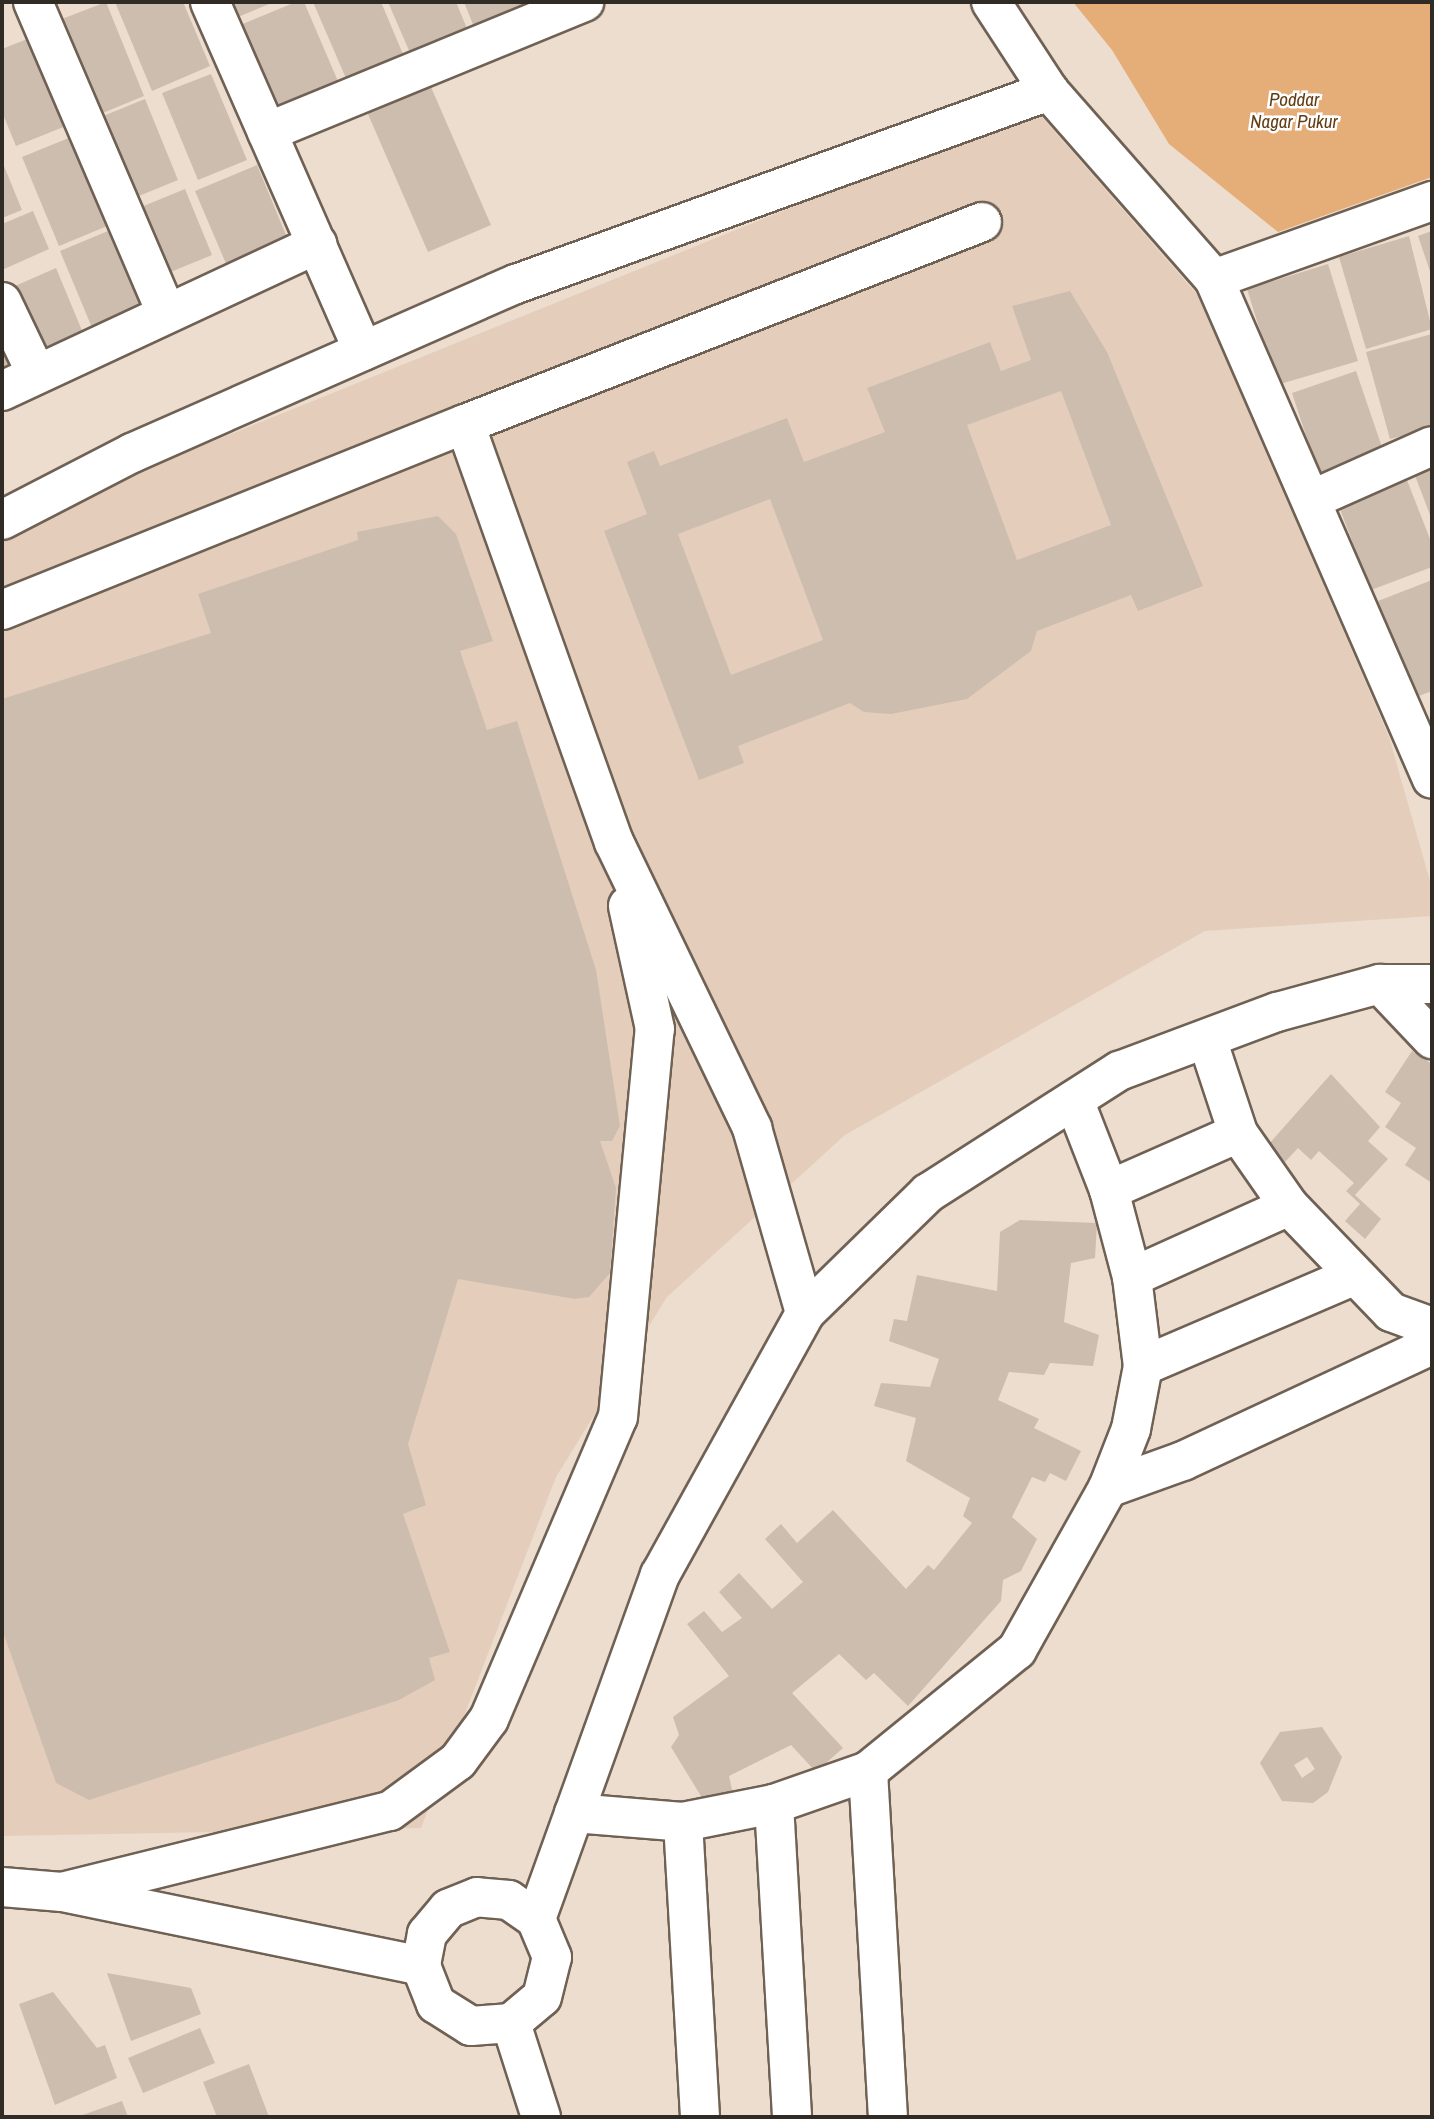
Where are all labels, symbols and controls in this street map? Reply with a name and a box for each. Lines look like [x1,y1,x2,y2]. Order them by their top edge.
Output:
water label: Poddar Nagar Pukur [1250,89,1338,133]

